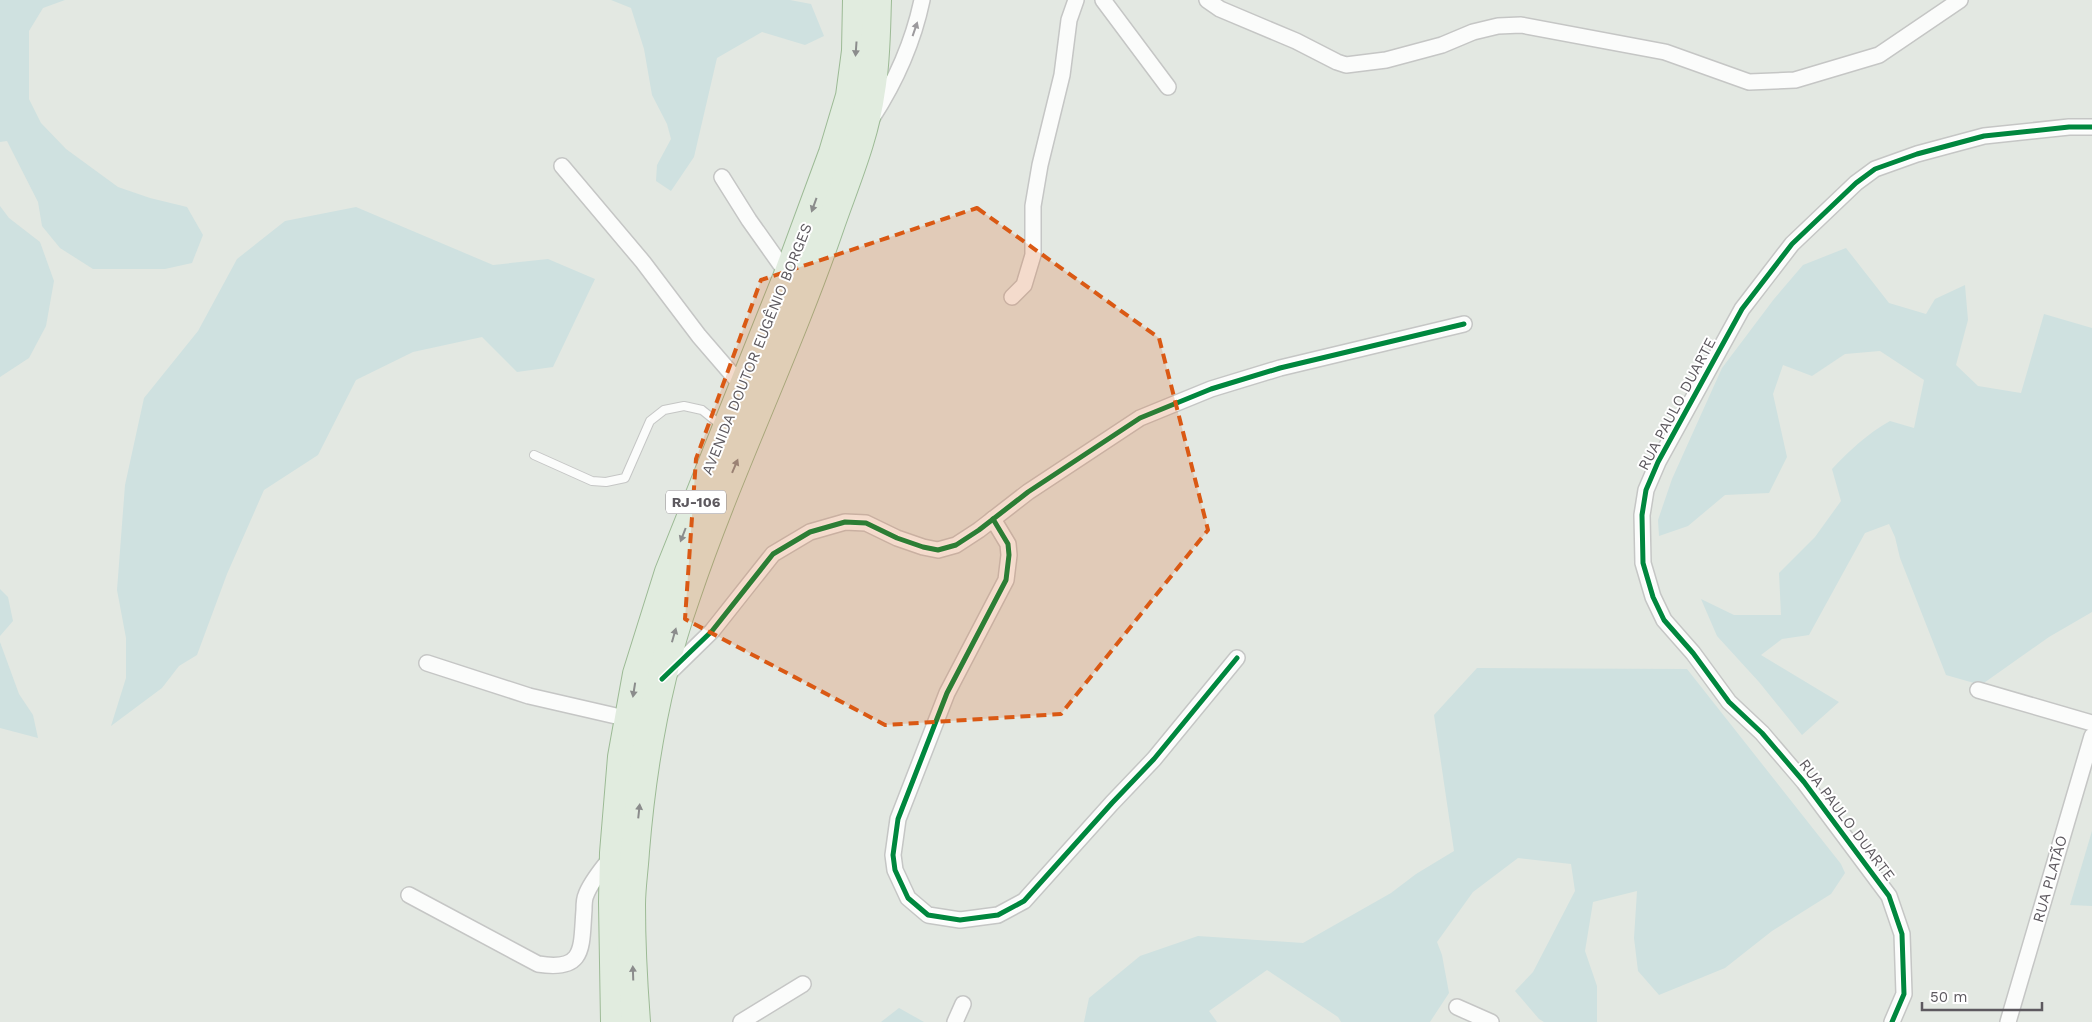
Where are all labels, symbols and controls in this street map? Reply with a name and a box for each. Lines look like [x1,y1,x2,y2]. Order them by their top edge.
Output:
one-way arrow [911,21,919,36]
one-way arrow [851,41,859,57]
one-way arrow [810,198,818,213]
street label: AVENIDA DOUTOR EUGÊNIO BORGES [698,221,816,477]
street label: RUA PAULO DUARTE [1634,335,1720,473]
one-way arrow [732,459,740,473]
road number: RJ-106 [666,491,726,514]
one-way arrow [679,528,687,543]
one-way arrow [671,627,679,642]
one-way arrow [630,682,638,698]
street label: RUA PAULO DUARTE [1795,756,1899,884]
one-way arrow [635,803,643,819]
street label: RUA PLATÃO [2029,833,2071,925]
one-way arrow [629,965,637,981]
scale bar [1922,980,2042,1012]
text: 50 m [1930,988,1967,1006]

